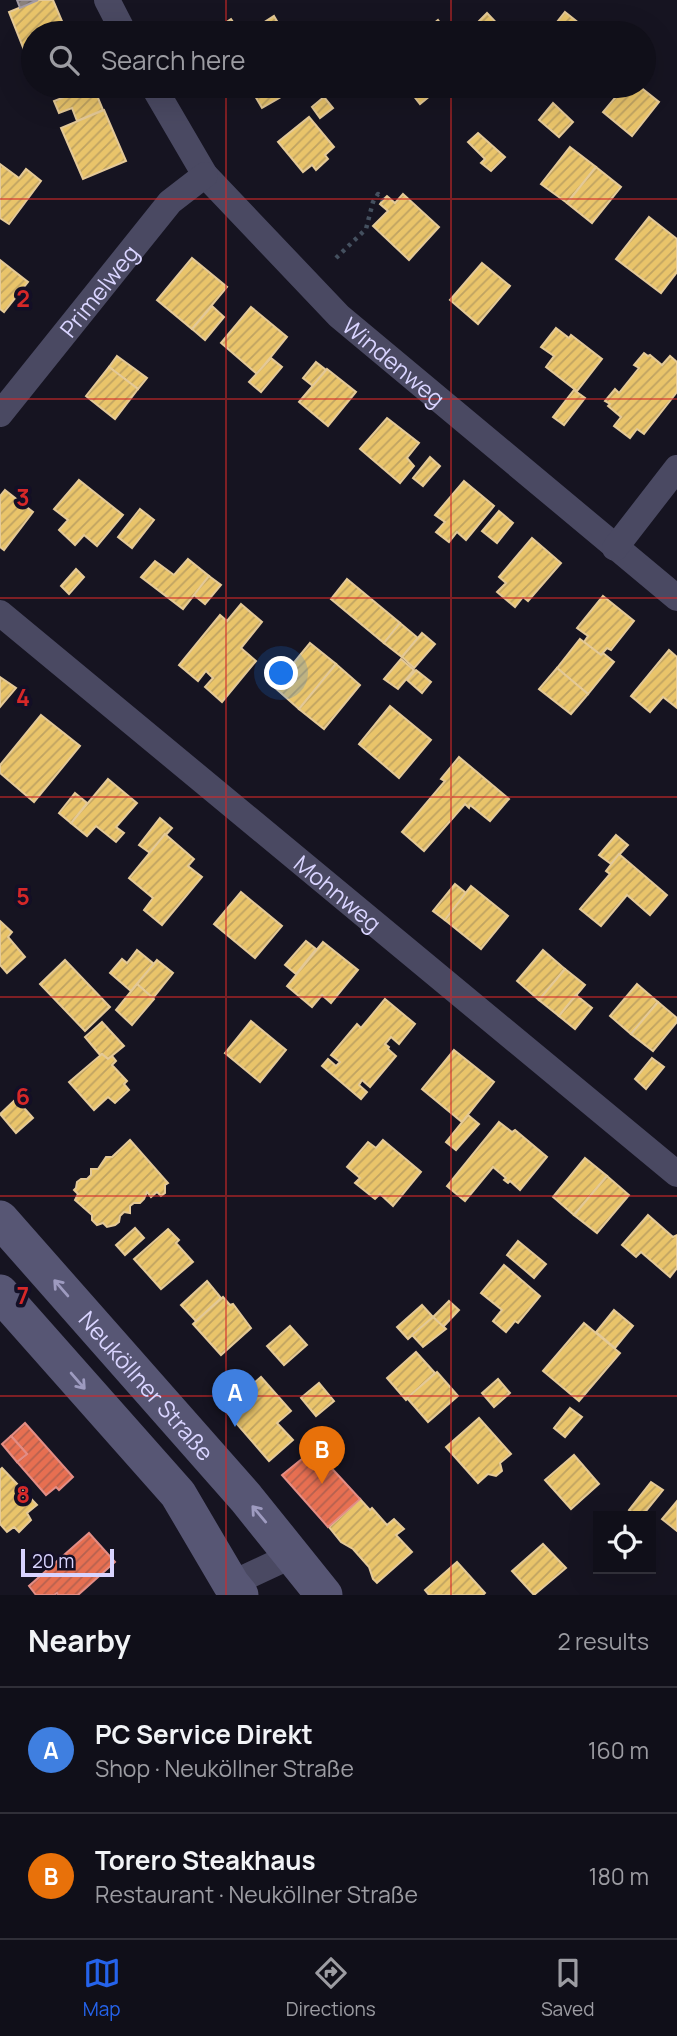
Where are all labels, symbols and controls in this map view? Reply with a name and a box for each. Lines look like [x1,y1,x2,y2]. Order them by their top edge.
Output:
search box [21,21,656,98]
icon: search [45,41,83,79]
text: Search here [101,42,246,78]
street label: Primelweg [52,238,146,344]
text: 2 [16,282,30,314]
street label: Windenweg [336,310,452,414]
text: 3 [16,481,30,513]
your location [264,656,298,690]
text: 4 [16,681,30,713]
street label: Mohnweg [288,847,388,939]
text: 5 [16,880,30,912]
text: 6 [16,1080,30,1112]
text: 7 [17,1279,29,1311]
one-way arrow [53,1279,69,1297]
street label: Neuköllner Straße [72,1304,222,1467]
pin: A [212,1369,258,1427]
one-way arrow [70,1372,86,1390]
pin: B [299,1426,345,1484]
text: 8 [16,1478,30,1510]
one-way arrow [251,1506,267,1524]
map controls [593,1511,656,1574]
button: locate [593,1511,656,1574]
scale bar [21,1546,114,1578]
text: 20 m [32,1548,74,1574]
text: Nearby [28,1620,131,1661]
text: 2 results [557,1625,649,1657]
text: PC Service Direkt [95,1716,313,1752]
text: A [43,1734,59,1766]
text: 160 m [588,1734,649,1766]
text: Shop · Neuköllner Straße [95,1752,354,1784]
text: Torero Steakhaus [95,1842,315,1878]
text: B [44,1860,58,1892]
text: 180 m [589,1860,649,1892]
text: Restaurant · Neuköllner Straße [95,1878,418,1910]
tab: Map [83,1954,121,2022]
tab: Directions [286,1954,376,2022]
tab: Saved [541,1954,594,2022]

